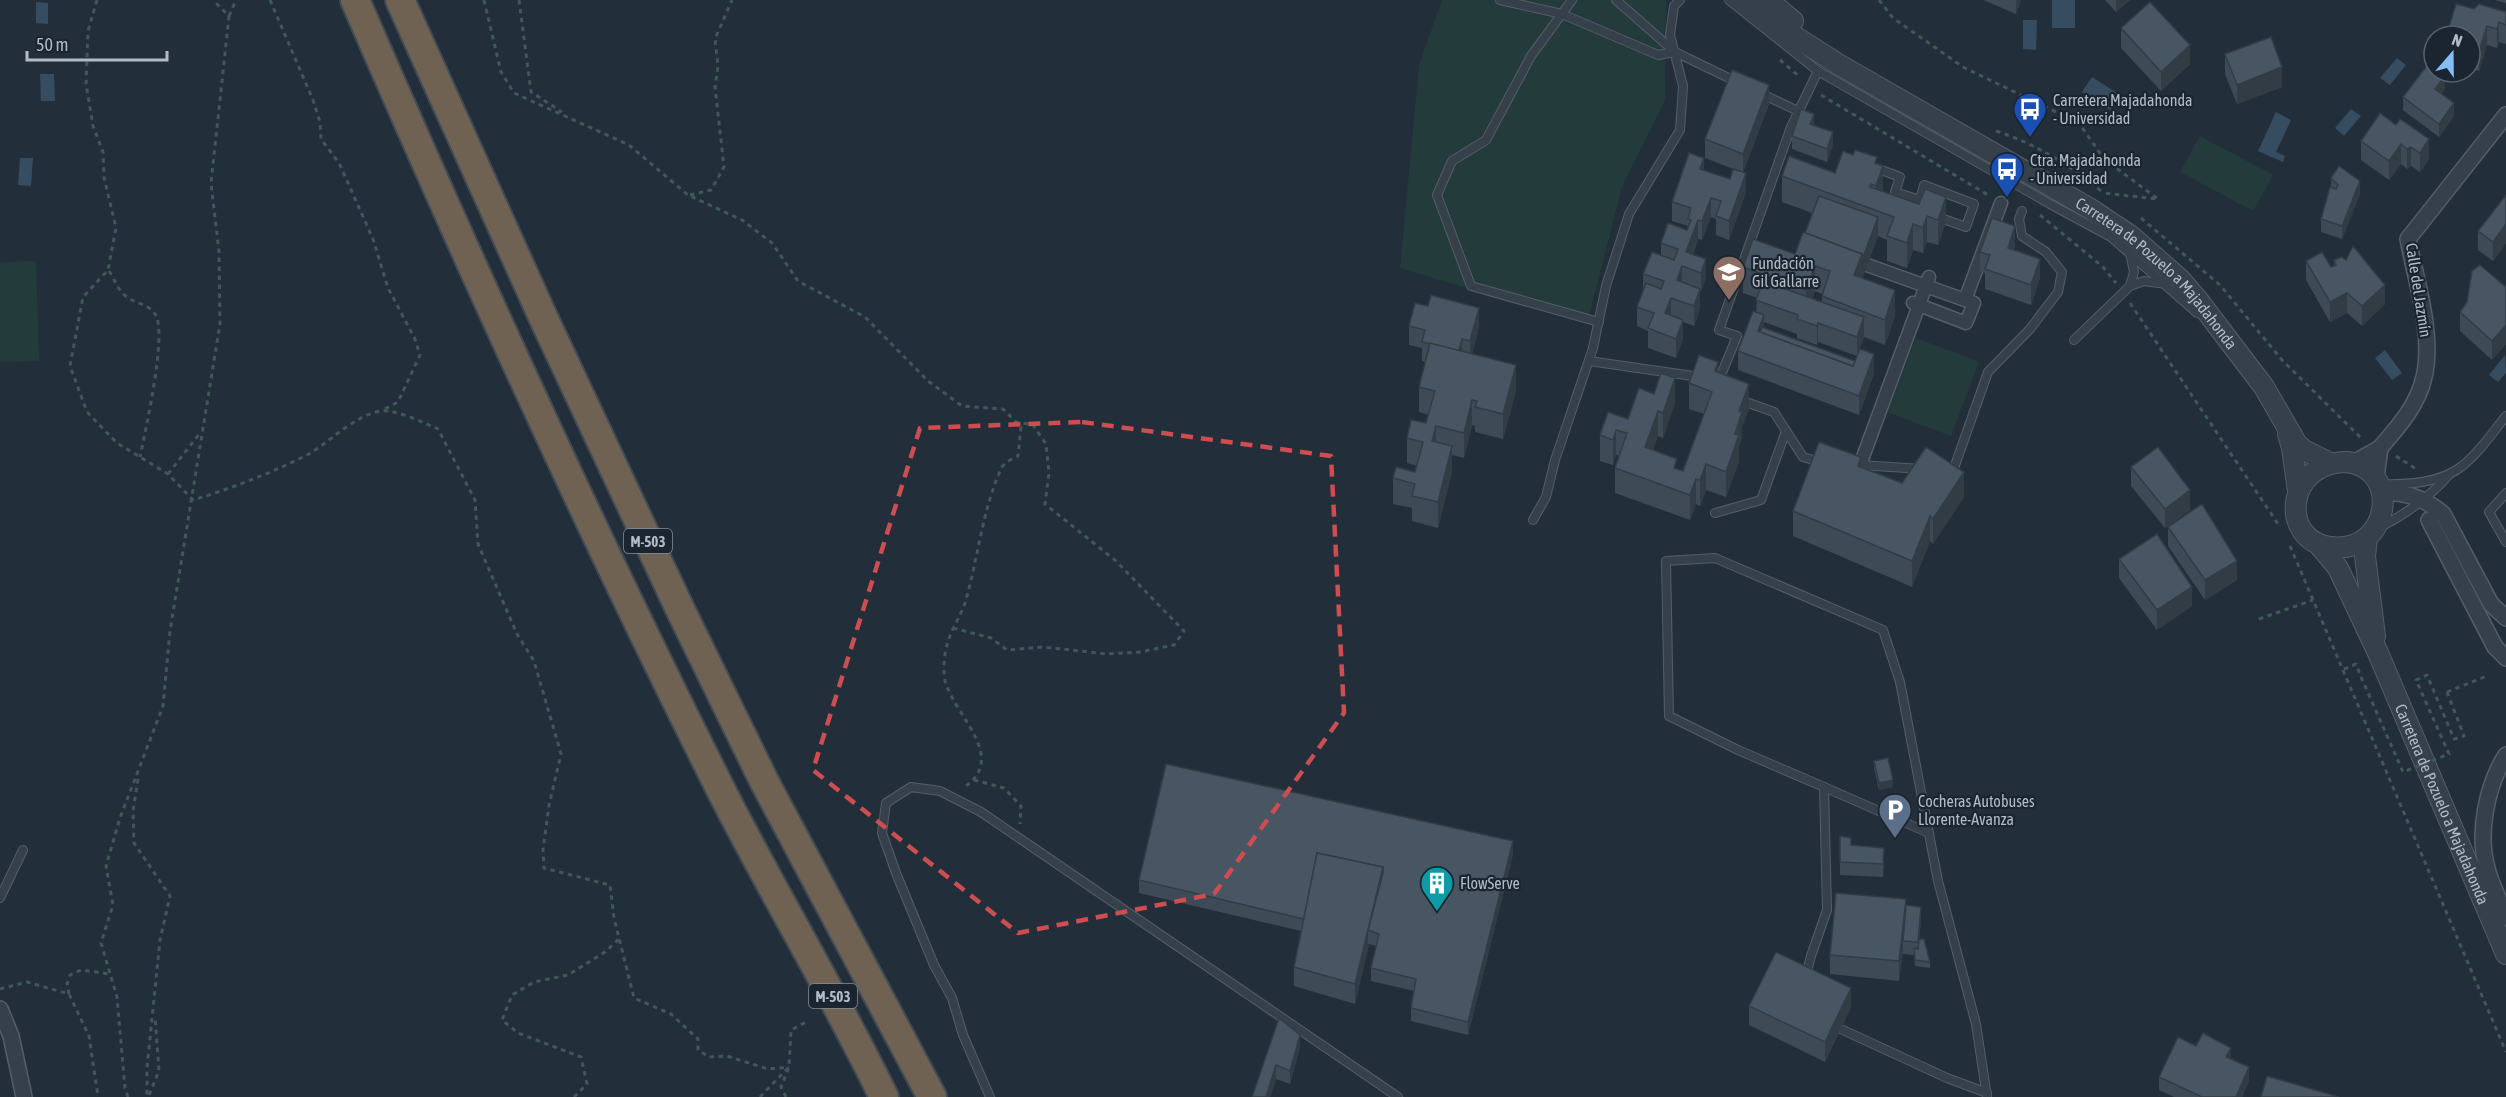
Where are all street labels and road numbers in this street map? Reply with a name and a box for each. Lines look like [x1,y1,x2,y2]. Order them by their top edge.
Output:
street label: Carretera de Pozuelo a Majadahonda [2073,193,2241,353]
street label: Calle del Jazmín [2403,242,2435,338]
road number: M-503 [624,529,672,553]
street label: Carretera de Pozuelo a Majadahonda [2392,701,2493,907]
road number: M-503 [809,984,857,1008]

